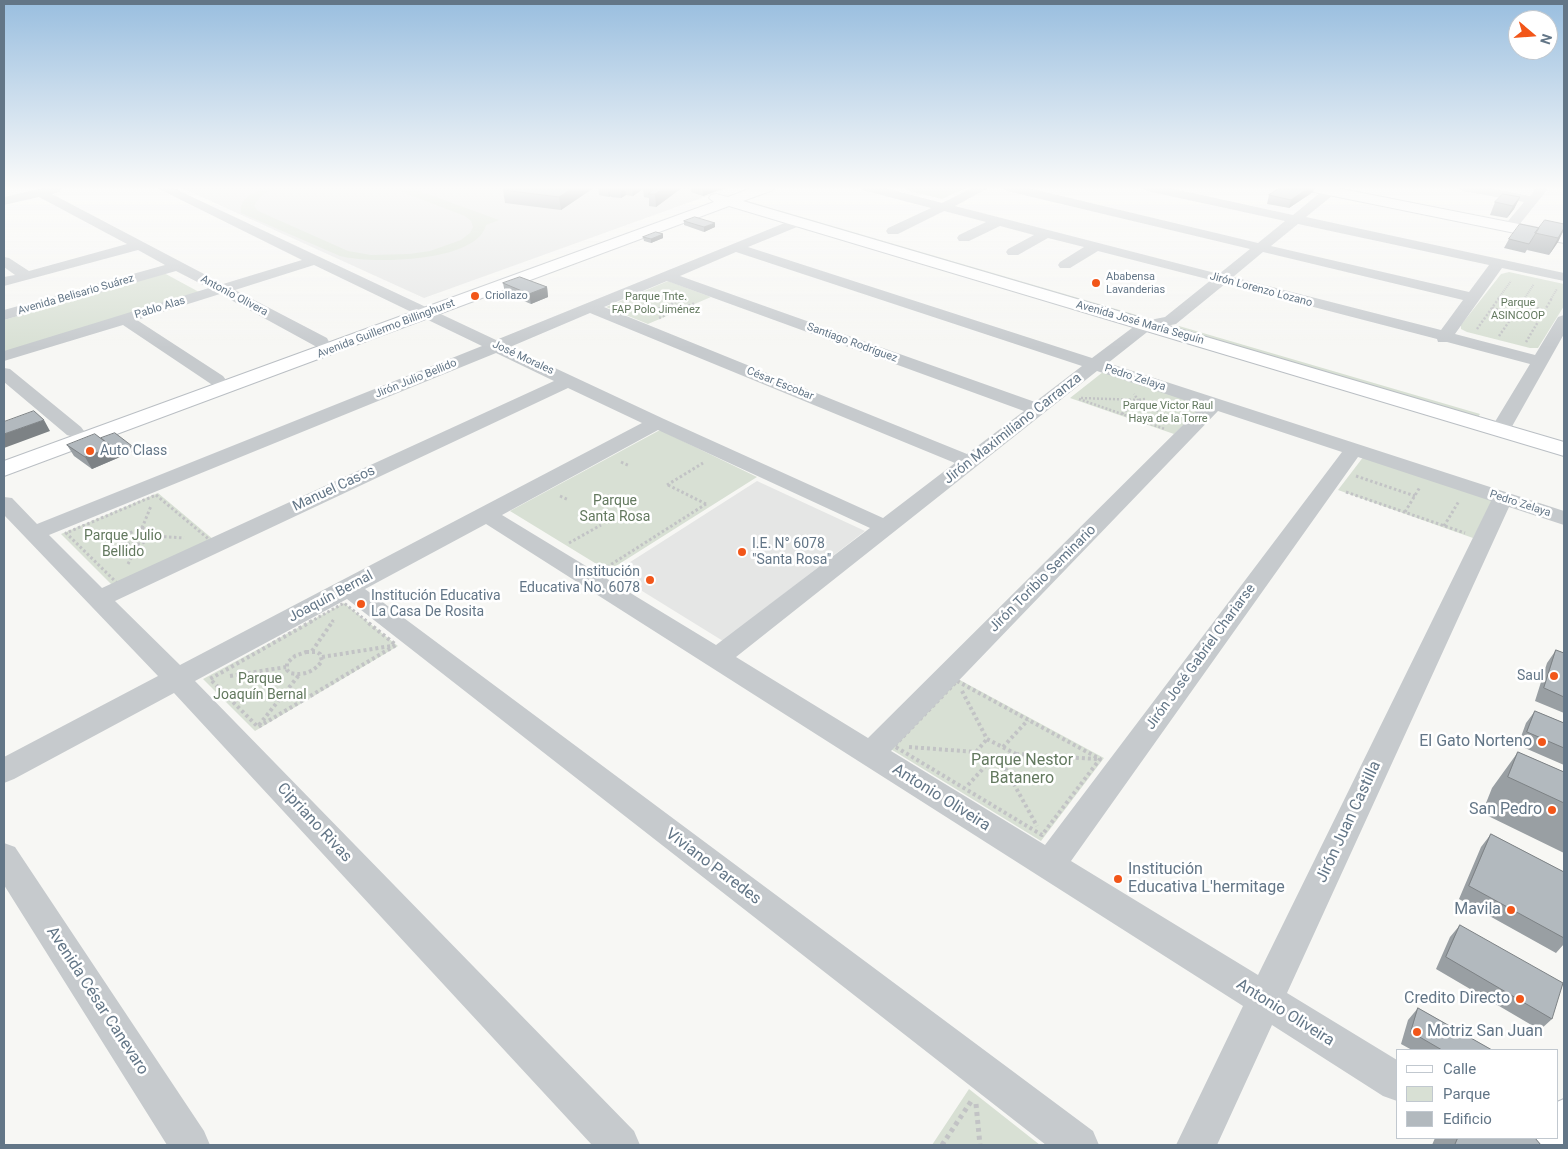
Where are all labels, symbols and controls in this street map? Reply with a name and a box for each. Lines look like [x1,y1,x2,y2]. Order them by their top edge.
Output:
north arrow [1508,10,1558,60]
text: N [1537,32,1555,46]
place label: Ababensa Lavanderias [1106,270,1165,296]
street label: Jirón Lorenzo Lozano [1208,270,1314,310]
street label: Avenida Belisario Suárez [16,272,136,318]
street label: Antonio Olivera [198,273,270,319]
marker: Ababensa Lavanderias [1090,277,1102,289]
place label: Criollazo [485,289,528,303]
marker: Criollazo [469,290,481,302]
park label: Parque Tnte. FAP Polo Jiménez [612,290,700,316]
street label: Pablo Alas [133,294,187,322]
park label: Parque ASINCOOP [1491,296,1545,322]
street label: Avenida Guillermo Billinghurst [315,297,457,361]
street label: Avenida José María Seguín [1075,298,1205,348]
street label: Santiago Rodríguez [805,321,899,365]
street label: José Morales [490,338,556,378]
street label: Jirón Julio Bellido [373,357,459,401]
street label: Pedro Zelaya [1103,362,1167,394]
street label: César Escobar [745,365,815,403]
street label: Jirón Maximiliano Carranza [941,370,1085,488]
park label: Parque Victor Raul Haya de la Torre [1123,399,1213,425]
place label: Auto Class [100,443,167,459]
marker: Auto Class [84,445,96,457]
street label: Manuel Casos [290,463,378,515]
street label: Pedro Zelaya [1488,488,1552,520]
park label: Parque Santa Rosa [580,493,650,526]
street label: Jirón Toribio Seminario [986,522,1100,636]
park label: Parque Julio Bellido [84,528,162,560]
place label: I.E. N° 6078 "Santa Rosa" [752,536,831,568]
marker: I.E. N° 6078 "Santa Rosa" [736,546,748,558]
place label: Institución Educativa No. 6078 [519,564,640,596]
street label: Joaquín Bernal [286,568,376,626]
marker: Institución Educativa No. 6078 [644,574,656,586]
street label: Jirón José Gabriel Chariarse [1143,581,1259,733]
place label: Institución Educativa La Casa De Rosita [371,588,501,620]
marker: Institución Educativa La Casa De Rosita [355,598,367,610]
place label: Saul [1517,668,1544,684]
marker: Saul [1548,670,1560,682]
park label: Parque Joaquín Bernal [213,671,307,704]
place label: El Gato Norteno [1419,732,1532,752]
marker: El Gato Norteno [1536,736,1548,748]
park label: Parque Nestor Batanero [971,751,1073,789]
street label: Jirón Juan Castilla [1312,758,1386,886]
street label: Antonio Oliveira [888,760,994,836]
street label: Cipriano Rivas [272,779,356,867]
place label: San Pedro [1469,800,1542,820]
marker: San Pedro [1546,804,1558,816]
street label: Viviano Paredes [661,825,765,909]
place label: Institución Educativa L'hermitage [1128,860,1285,898]
marker: Institución Educativa L'hermitage [1112,873,1124,885]
place label: Mavila [1454,900,1501,920]
marker: Mavila [1505,904,1517,916]
street label: Avenida César Canevaro [42,923,152,1079]
street label: Antonio Oliveira [1232,975,1338,1051]
place label: Credito Directo [1404,989,1510,1009]
marker: Credito Directo [1514,993,1526,1005]
place label: Motriz San Juan [1427,1022,1543,1042]
marker: Motriz San Juan [1411,1026,1423,1038]
legend [1396,1049,1558,1139]
text: Calle [1443,1060,1476,1078]
text: Parque [1443,1085,1490,1103]
text: Edificio [1443,1110,1492,1128]

